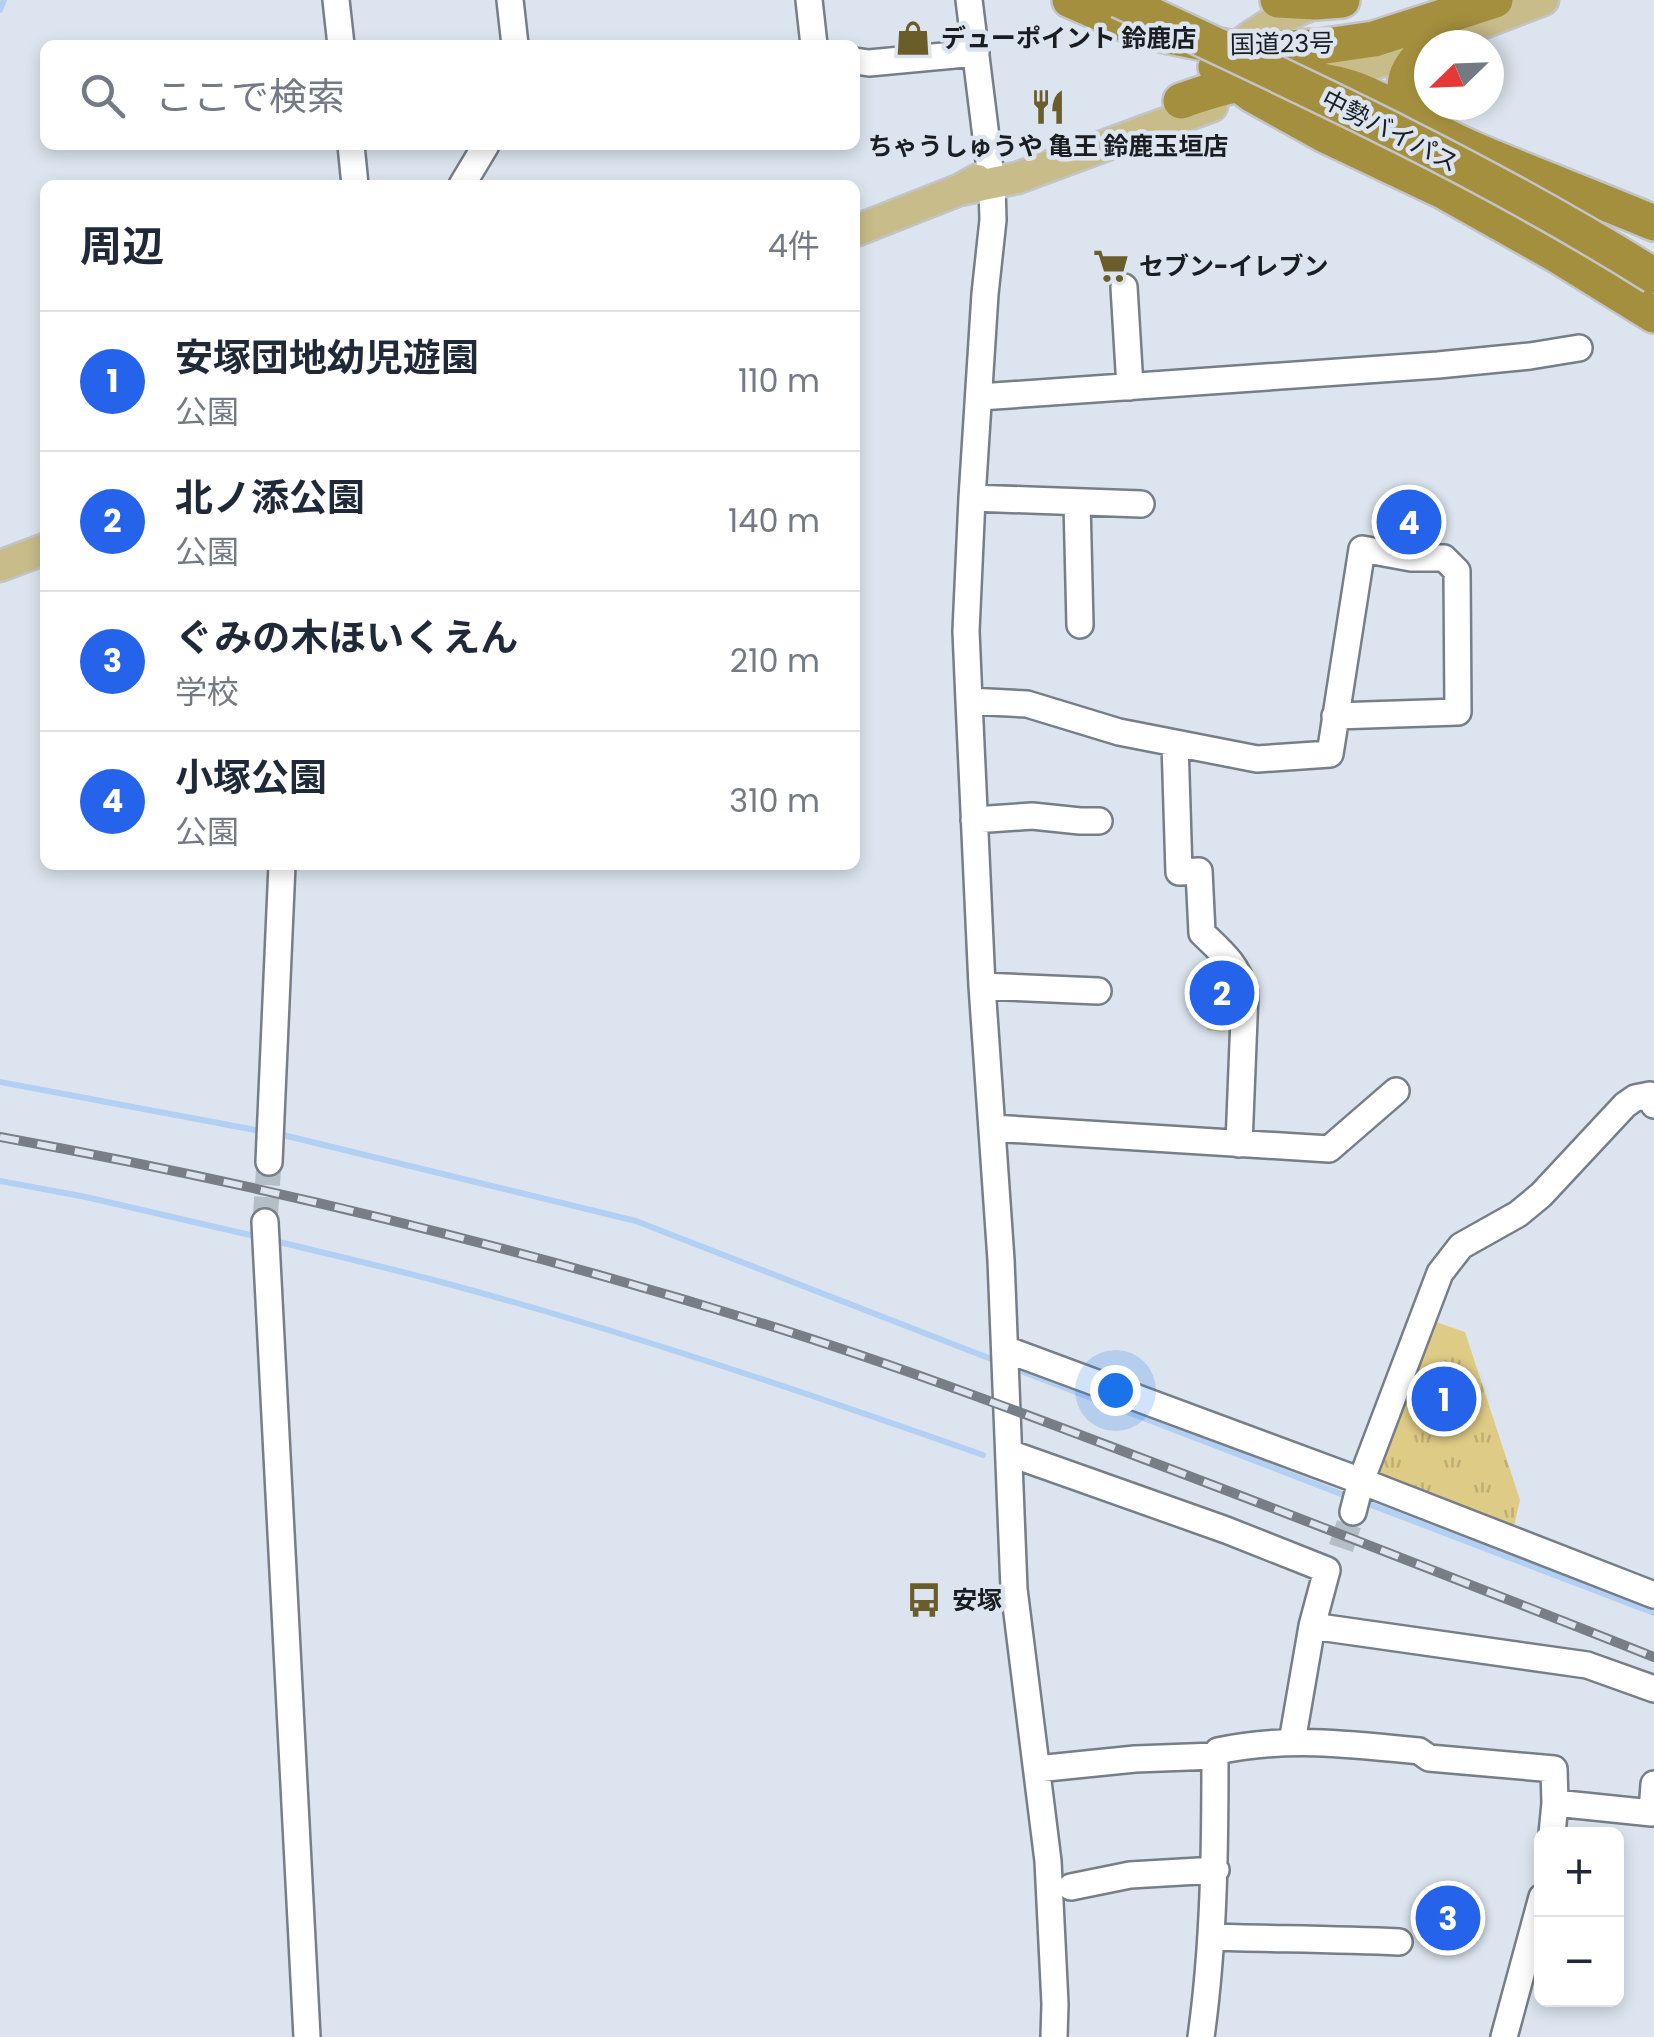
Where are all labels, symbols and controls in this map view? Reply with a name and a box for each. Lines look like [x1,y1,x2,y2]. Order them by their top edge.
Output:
shop icon: デューポイント 鈴鹿店 [894,19,932,57]
place label: デューポイント 鈴鹿店 [941,21,1196,56]
street label: 国道23号 [1230,26,1334,62]
north arrow [1414,30,1504,120]
search box [40,40,860,150]
icon: search [75,68,130,123]
text: ここで検索 [155,70,345,123]
street label: 中勢バイパス [1315,81,1465,181]
restaurant icon: ちゃうしゅうや 亀王 鈴鹿玉垣店 [1029,88,1067,126]
place label: ちゃうしゅうや 亀王 鈴鹿玉垣店 [868,129,1228,164]
text: 周辺 [80,217,164,276]
text: 4件 [768,223,820,268]
supermarket icon: セブン-イレブン [1092,247,1130,285]
place label: セブン-イレブン [1139,249,1329,284]
text: 安塚団地幼児遊園 [175,331,479,384]
text: 1 [106,358,119,403]
text: 110 m [738,358,820,403]
text: 公園 [175,389,239,434]
text: 北ノ添公園 [175,471,365,524]
pin: 4 [1376,484,1442,560]
text: 2 [103,498,122,543]
text: 140 m [728,498,820,543]
text: 公園 [175,529,239,574]
text: ぐみの木ほいくえん [175,611,518,664]
text: 3 [103,638,122,683]
text: 210 m [730,638,820,683]
text: 学校 [175,669,239,714]
text: 小塚公園 [175,751,327,804]
text: 4 [102,778,123,823]
text: 310 m [729,778,820,823]
text: 公園 [175,809,239,854]
pin: 2 [1190,956,1254,1030]
pin: 1 [1412,1362,1476,1436]
your location [1090,1365,1141,1416]
bus stop icon: 安塚 [905,1581,943,1619]
place label: 安塚 [952,1583,1002,1618]
map controls [1534,1827,1624,2007]
button: + [1534,1827,1624,1917]
pin: 3 [1416,1880,1480,1956]
button: − [1534,1917,1624,2007]

